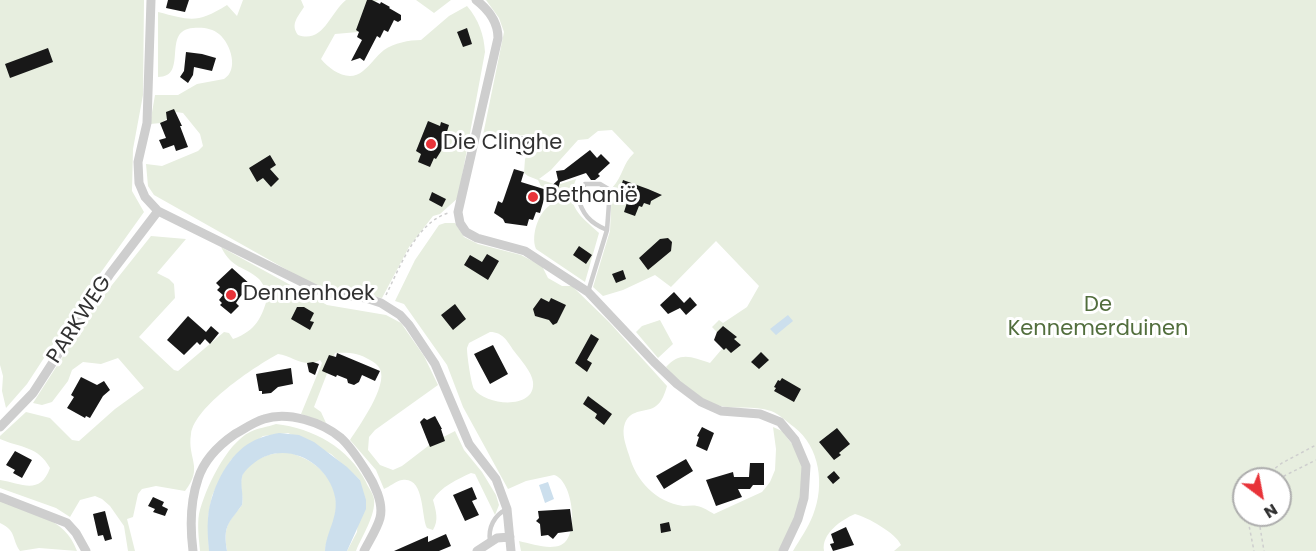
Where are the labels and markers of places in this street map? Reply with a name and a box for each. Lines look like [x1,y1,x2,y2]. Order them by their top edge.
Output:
place label: Die Clinghe [443,131,562,157]
marker: Die Clinghe [424,137,438,151]
place label: Bethanië [545,184,638,210]
marker: Bethanië [526,190,540,204]
place label: Dennenhoek [243,282,375,308]
marker: Dennenhoek [224,288,238,302]

